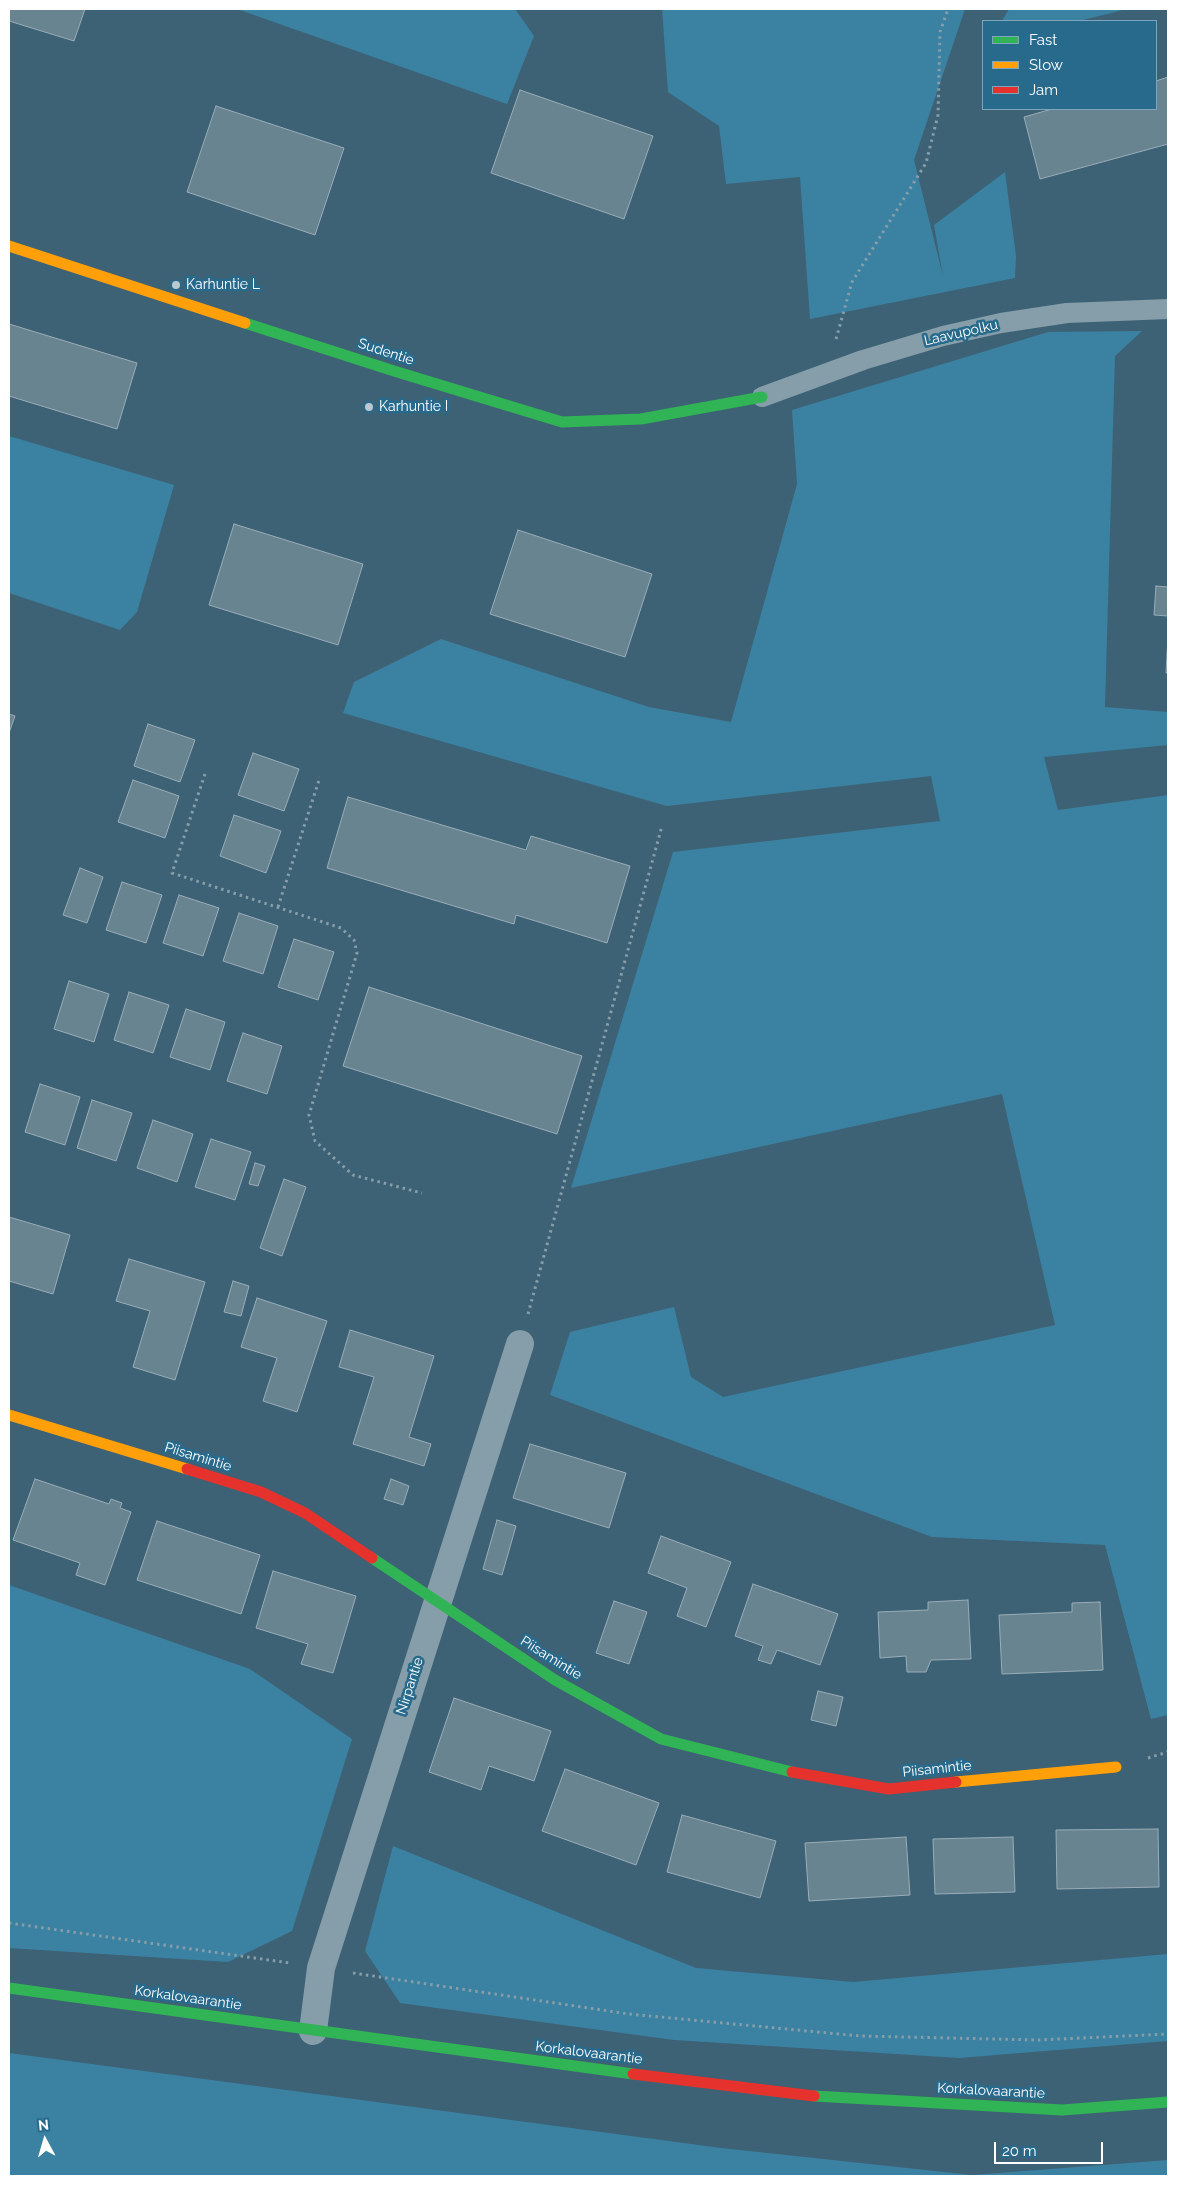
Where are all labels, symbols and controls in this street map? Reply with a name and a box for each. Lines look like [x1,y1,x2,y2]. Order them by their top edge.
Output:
legend [982,20,1157,110]
text: Fast [1029,31,1057,49]
text: Slow [1029,56,1063,74]
text: Jam [1029,81,1058,99]
place label: Karhuntie L [186,277,260,293]
marker: Karhuntie L [170,279,182,291]
street label: Laavupolku [922,316,1000,350]
street label: Sudentie [356,335,416,369]
place label: Karhuntie I [379,399,448,415]
marker: Karhuntie I [363,401,375,413]
street label: Piisamintie [162,1439,234,1475]
street label: Piisamintie [517,1633,585,1683]
street label: Nirpantie [393,1655,427,1717]
street label: Piisamintie [902,1757,972,1781]
street label: Korkalovaarantie [133,1982,243,2014]
street label: Korkalovaarantie [534,2038,644,2068]
street label: Korkalovaarantie [937,2080,1045,2102]
north arrow [20,2115,70,2165]
text: N [37,2117,50,2134]
scale bar [997,2132,1106,2164]
text: 20 m [1002,2142,1037,2160]

